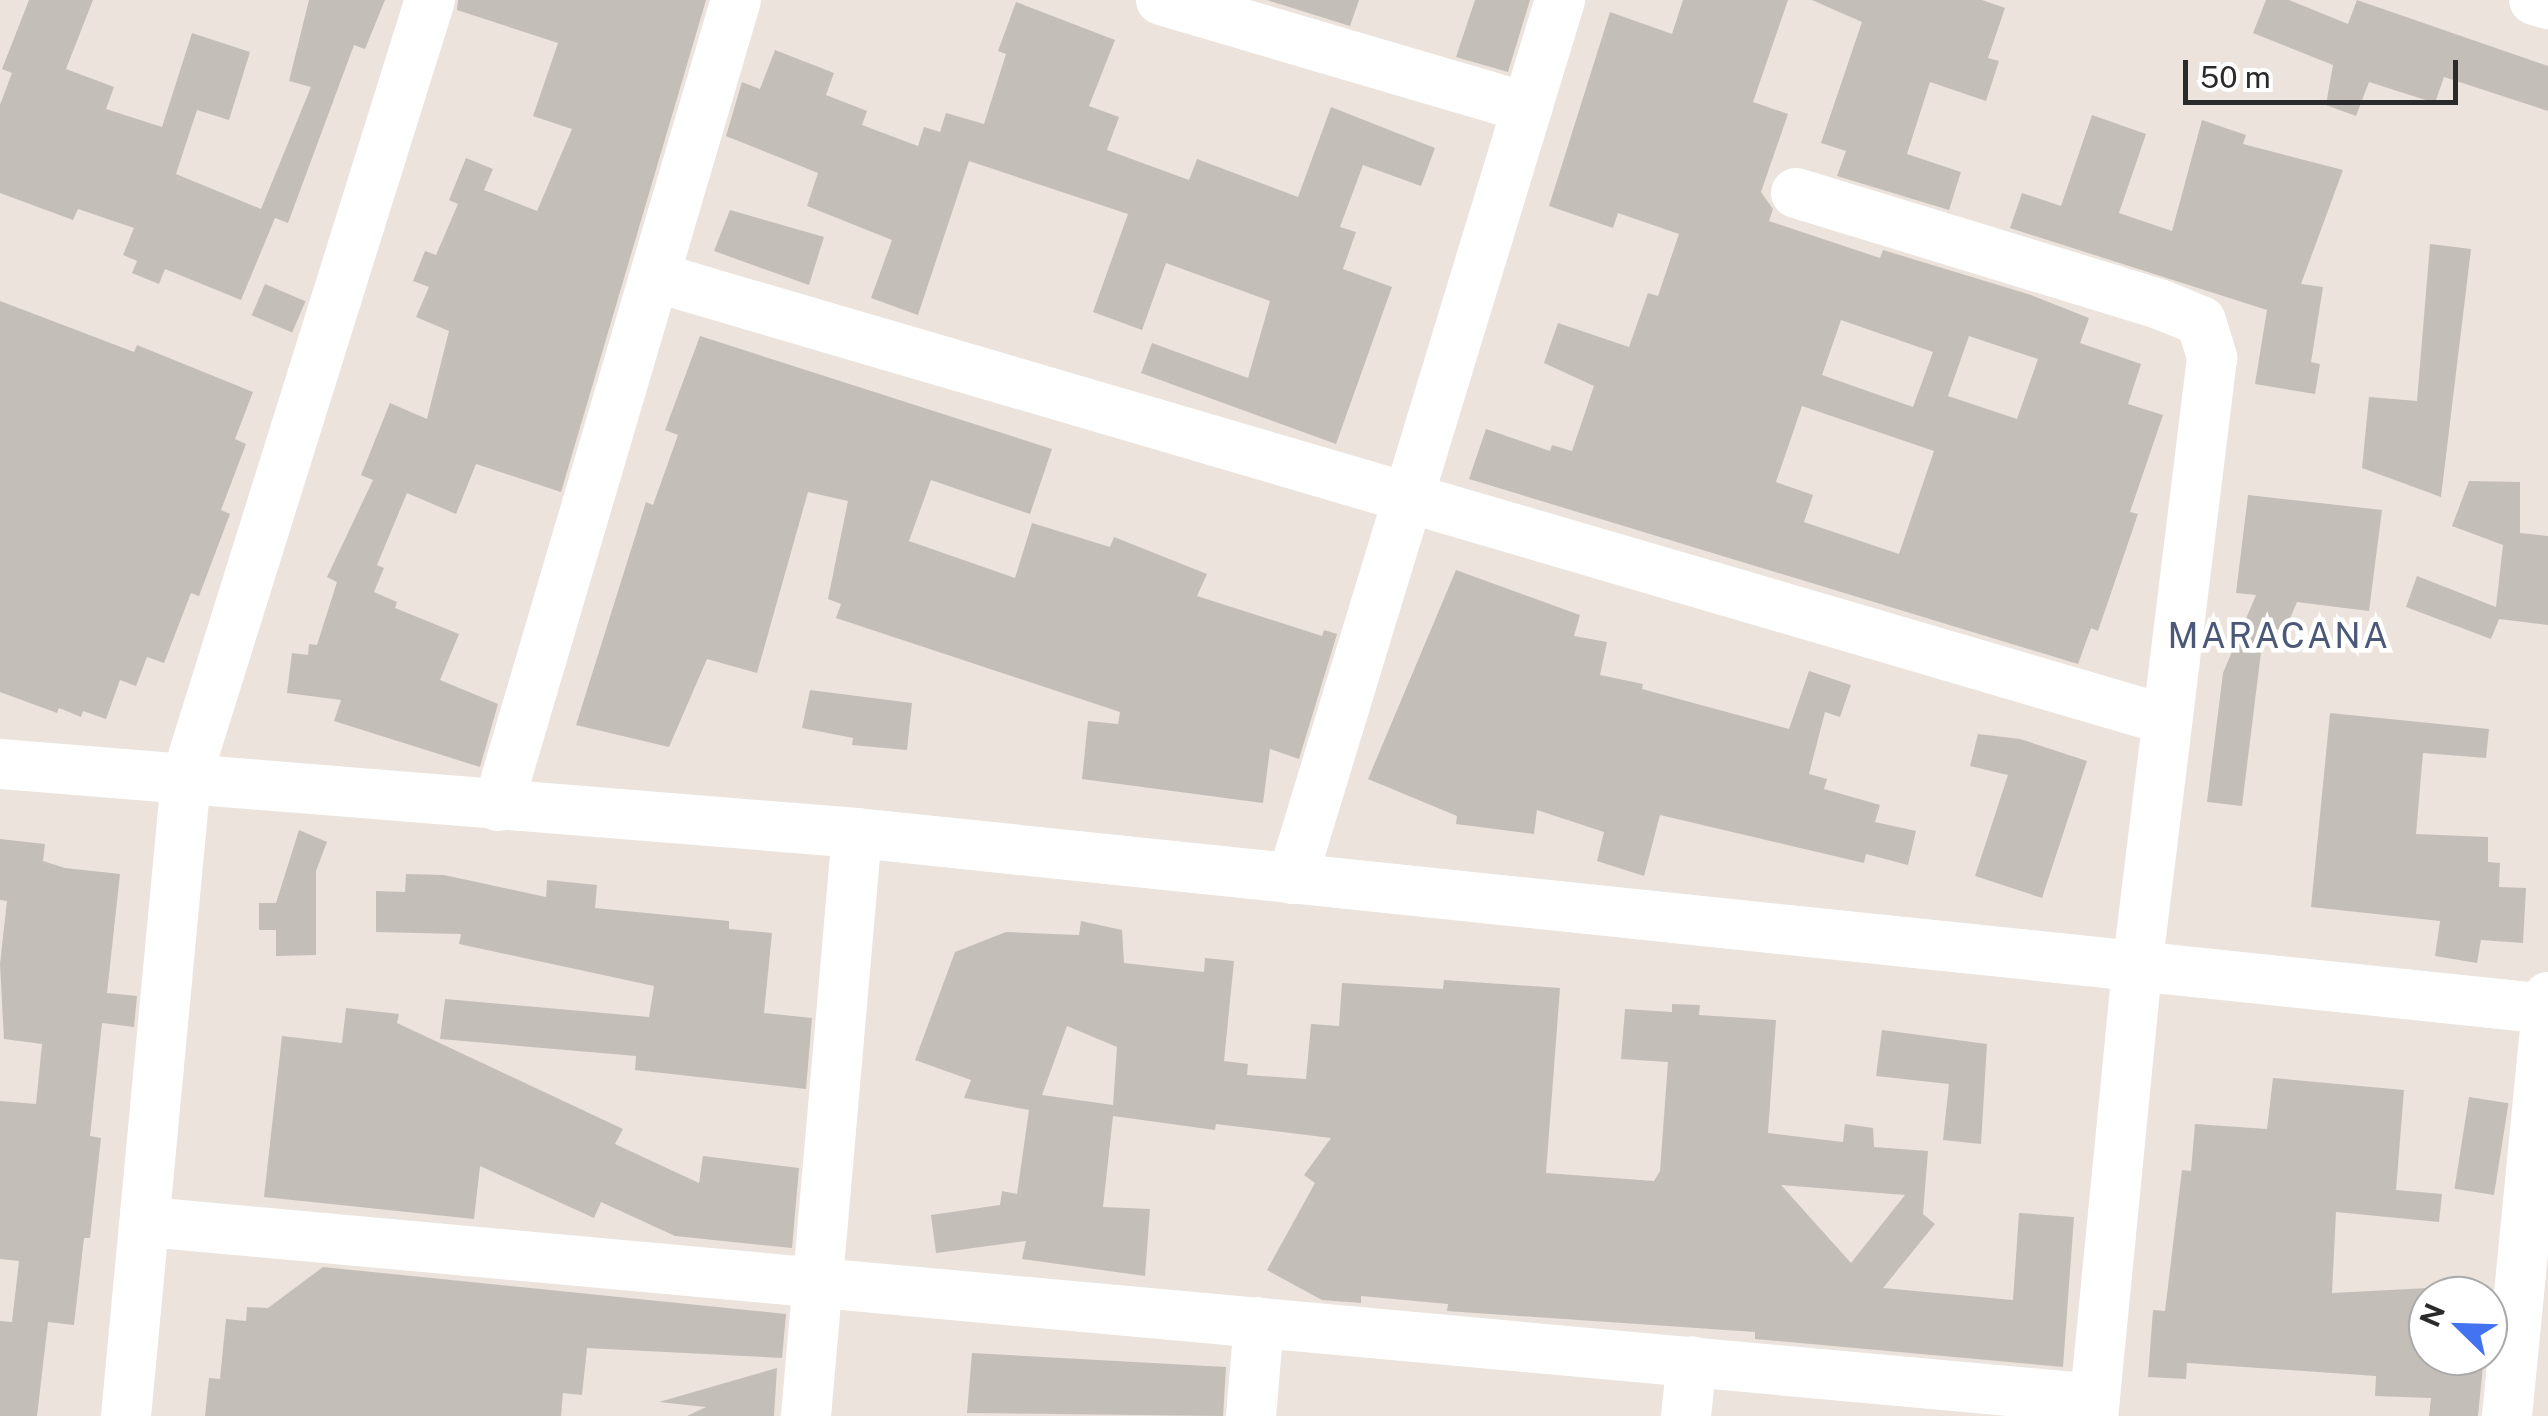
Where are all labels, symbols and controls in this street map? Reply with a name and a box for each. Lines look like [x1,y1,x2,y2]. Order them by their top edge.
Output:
scale bar [2188,40,2463,102]
text: 50 m [2200,59,2271,95]
district label: MARACANA [2168,615,2390,657]
north arrow [2408,1276,2508,1376]
text: N [2412,1298,2451,1331]

